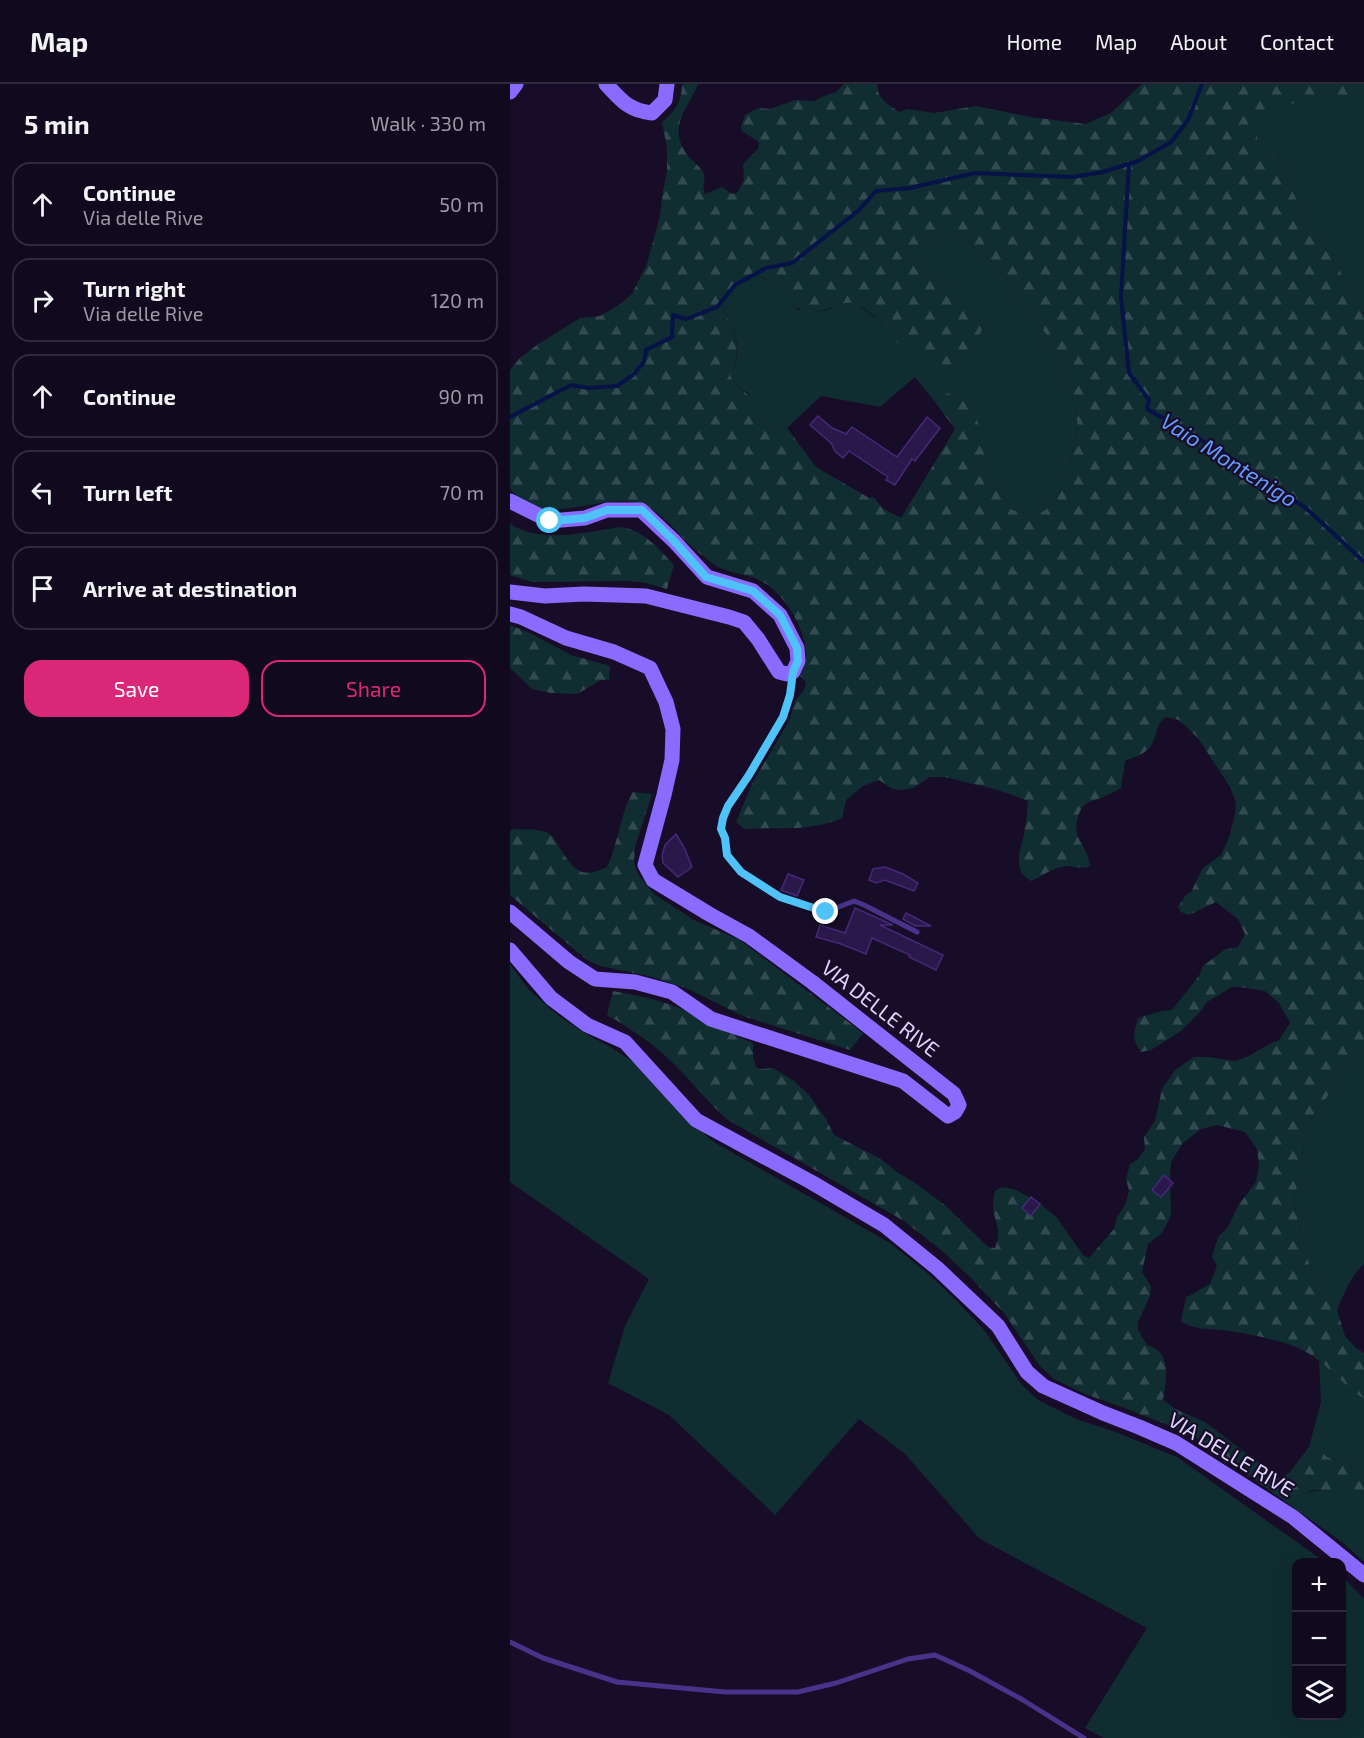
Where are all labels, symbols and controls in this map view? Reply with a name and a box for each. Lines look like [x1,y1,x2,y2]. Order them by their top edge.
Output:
text: Map [30,24,88,58]
text: Home [1006,29,1062,54]
text: Map [1095,29,1137,54]
text: About [1170,29,1227,54]
text: Contact [1260,29,1334,54]
text: 5 min [24,108,90,139]
text: Walk · 330 m [370,111,486,135]
text: Continue [83,179,176,205]
icon: ahead [26,188,59,221]
text: 50 m [439,192,484,216]
text: Via delle Rive [83,205,203,229]
text: Turn right [83,275,185,301]
icon: right [26,284,59,317]
text: 120 m [431,288,484,312]
text: Via delle Rive [83,301,203,325]
icon: ahead [26,380,59,413]
text: Continue [83,383,176,409]
text: 90 m [439,384,484,408]
water label: Vaio Montenigo [1157,407,1302,511]
icon: left [26,476,59,509]
text: Turn left [83,479,172,505]
text: 70 m [440,480,484,504]
route start [536,507,562,533]
icon: arrive [26,572,59,605]
text: Arrive at destination [83,575,297,601]
button: Save [24,660,249,717]
button: Share [261,660,486,717]
route end [812,898,838,924]
street label: VIA DELLE RIVE [817,954,945,1061]
street label: VIA DELLE RIVE [1164,1406,1299,1501]
map controls [1292,1558,1346,1720]
button: + [1292,1558,1346,1612]
button: − [1292,1612,1346,1666]
button: layers [1292,1666,1346,1720]

